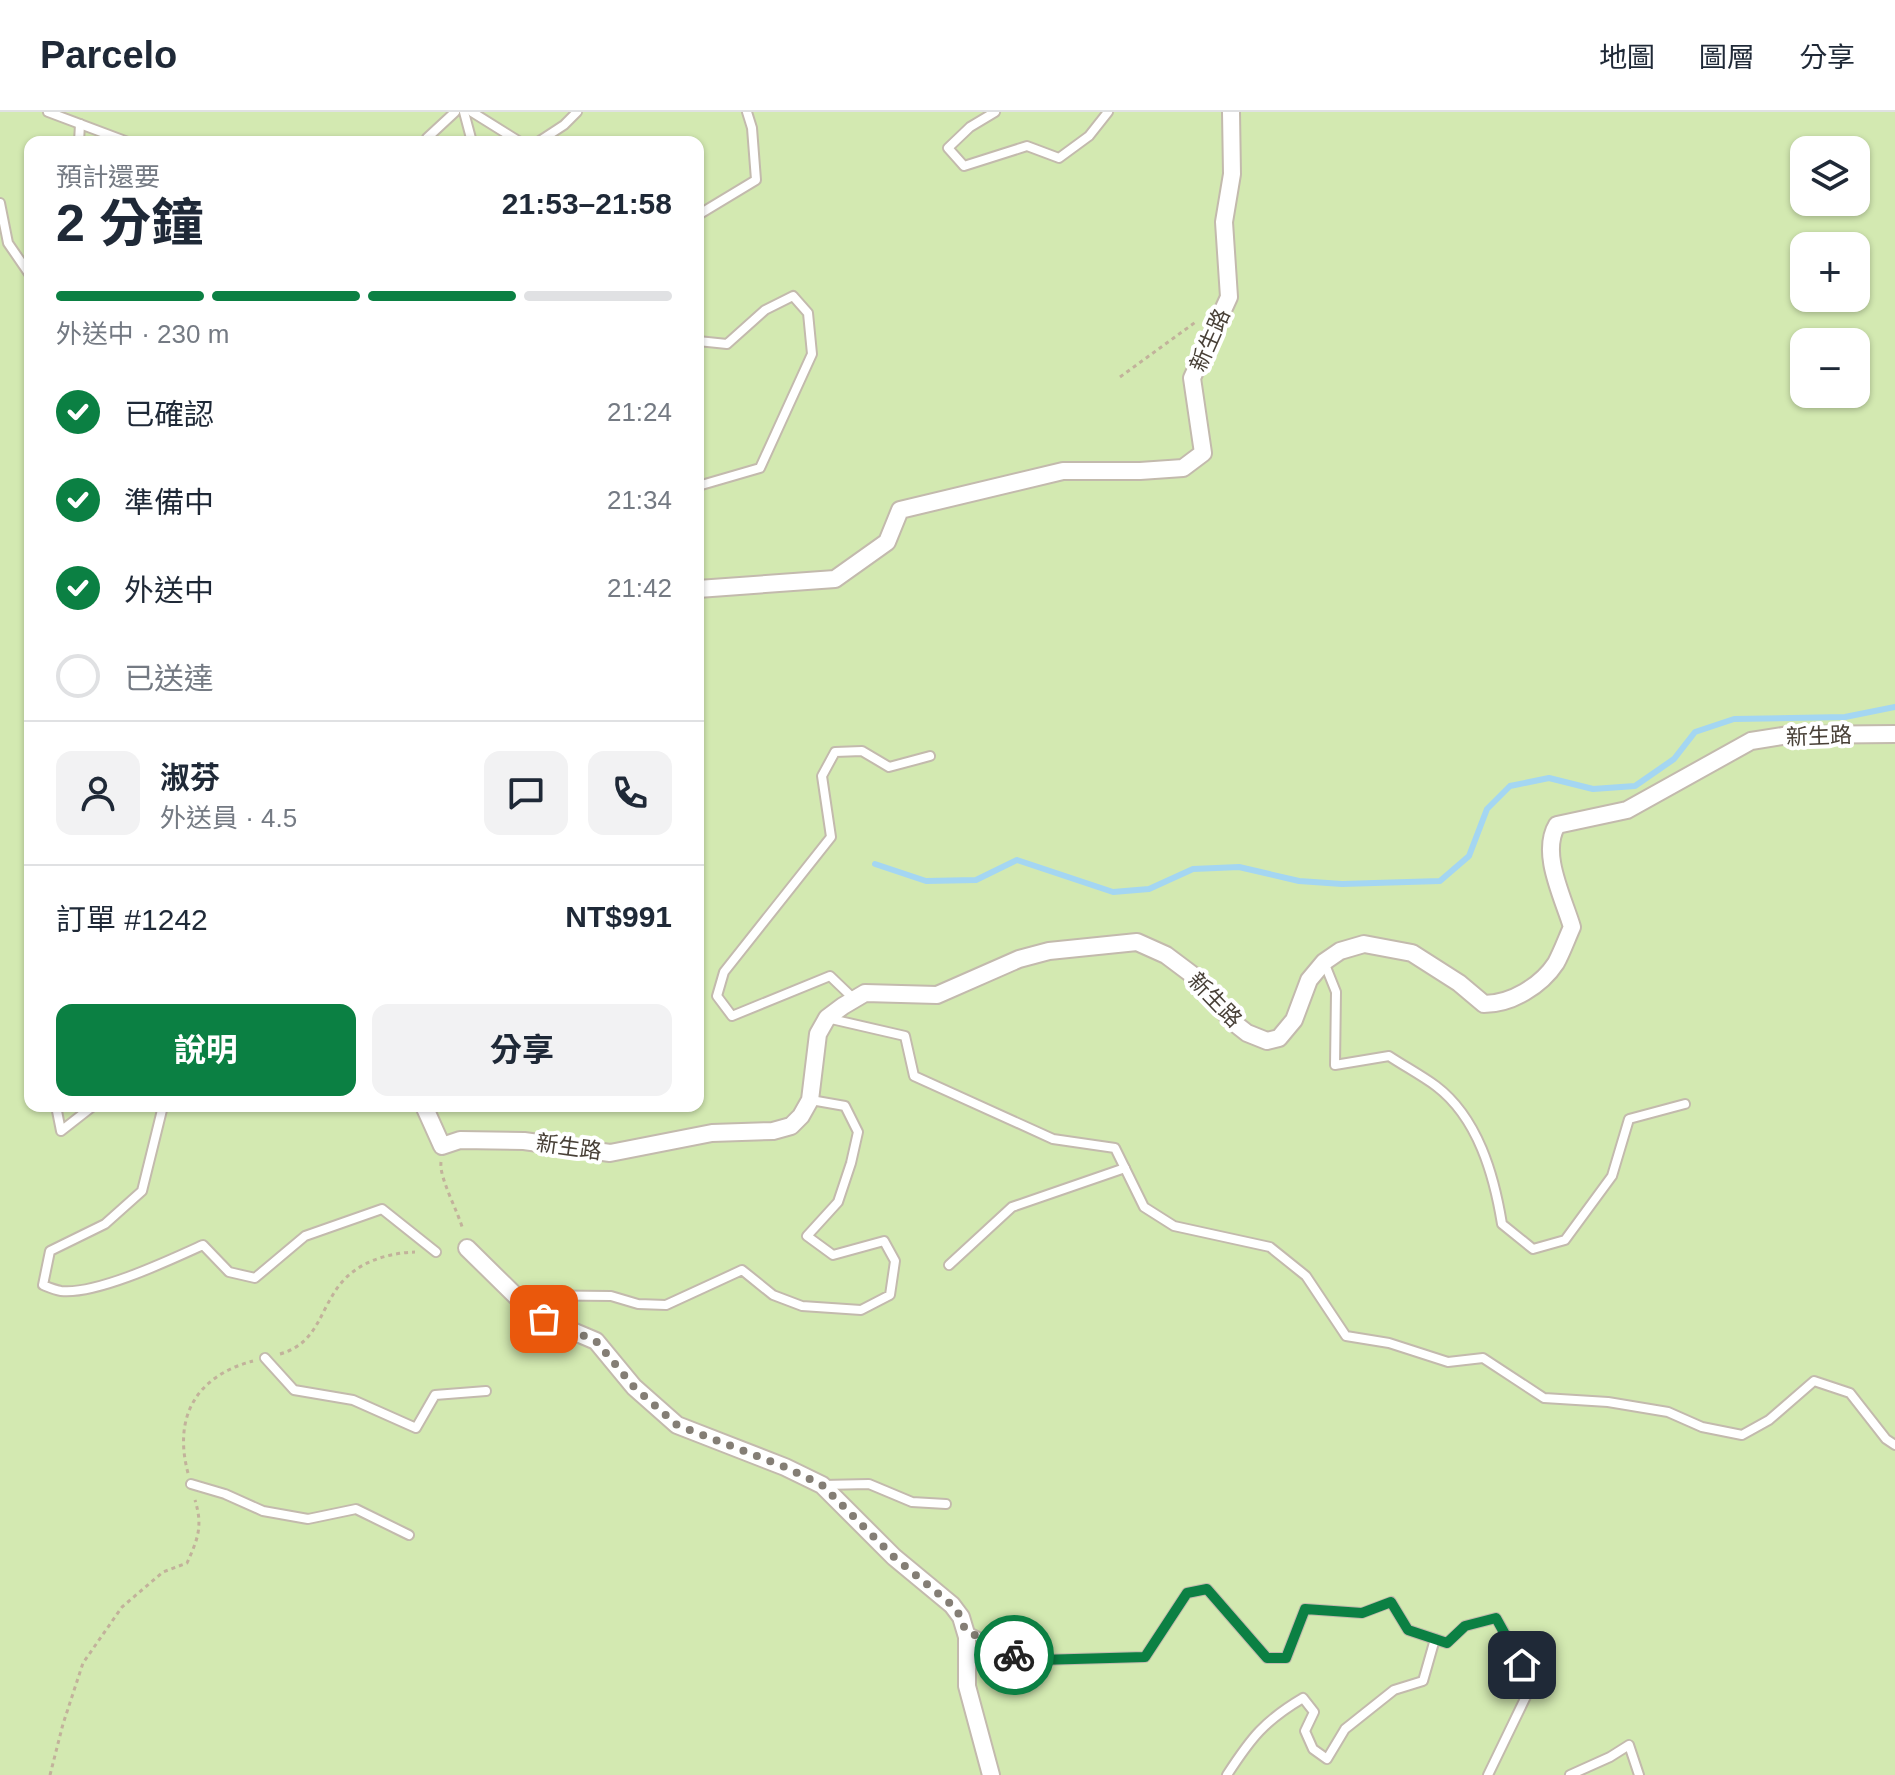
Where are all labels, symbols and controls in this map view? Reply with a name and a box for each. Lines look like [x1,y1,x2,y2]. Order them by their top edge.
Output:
text: Parcelo [40,34,177,76]
text: 地圖 [1599,42,1655,73]
text: 圖層 [1699,42,1755,73]
text: 分享 [1799,42,1855,73]
map controls [1790,136,1870,408]
button: layers [1790,136,1870,216]
text: 預計還要 [56,162,160,192]
text: 21:53–21:58 [502,187,672,220]
text: 2 分鐘 [56,194,203,252]
button: + [1790,232,1870,312]
street label: 新生路 [1185,305,1235,375]
text: 外送中 · 230 m [56,319,229,349]
button: − [1790,328,1870,408]
icon: check [56,390,100,434]
text: 21:24 [607,397,672,427]
text: 已確認 [124,398,214,431]
icon: check [56,478,100,522]
text: 21:34 [607,485,672,515]
text: 準備中 [124,486,214,519]
icon: check [56,566,100,610]
text: 21:42 [607,573,672,603]
text: 外送中 [124,574,214,607]
text: 已送達 [124,662,214,695]
street label: 新生路 [1786,722,1852,750]
button: person [56,751,140,835]
button: chat [484,751,568,835]
button: phone [588,751,672,835]
text: 淑芬 [160,761,220,794]
text: 外送員 · 4.5 [160,803,297,833]
text: NT$991 [565,900,672,933]
text: 訂單 #1242 [56,903,208,936]
street label: 新生路 [1183,968,1247,1032]
button: 說明 [56,1004,356,1096]
button: 分享 [372,1004,672,1096]
street label: 新生路 [535,1130,603,1164]
pin [510,1285,578,1353]
icon: bag [522,1297,566,1341]
courier [974,1615,1054,1695]
pin [1488,1631,1556,1699]
icon: bike [992,1633,1036,1677]
icon: home [1500,1643,1544,1687]

